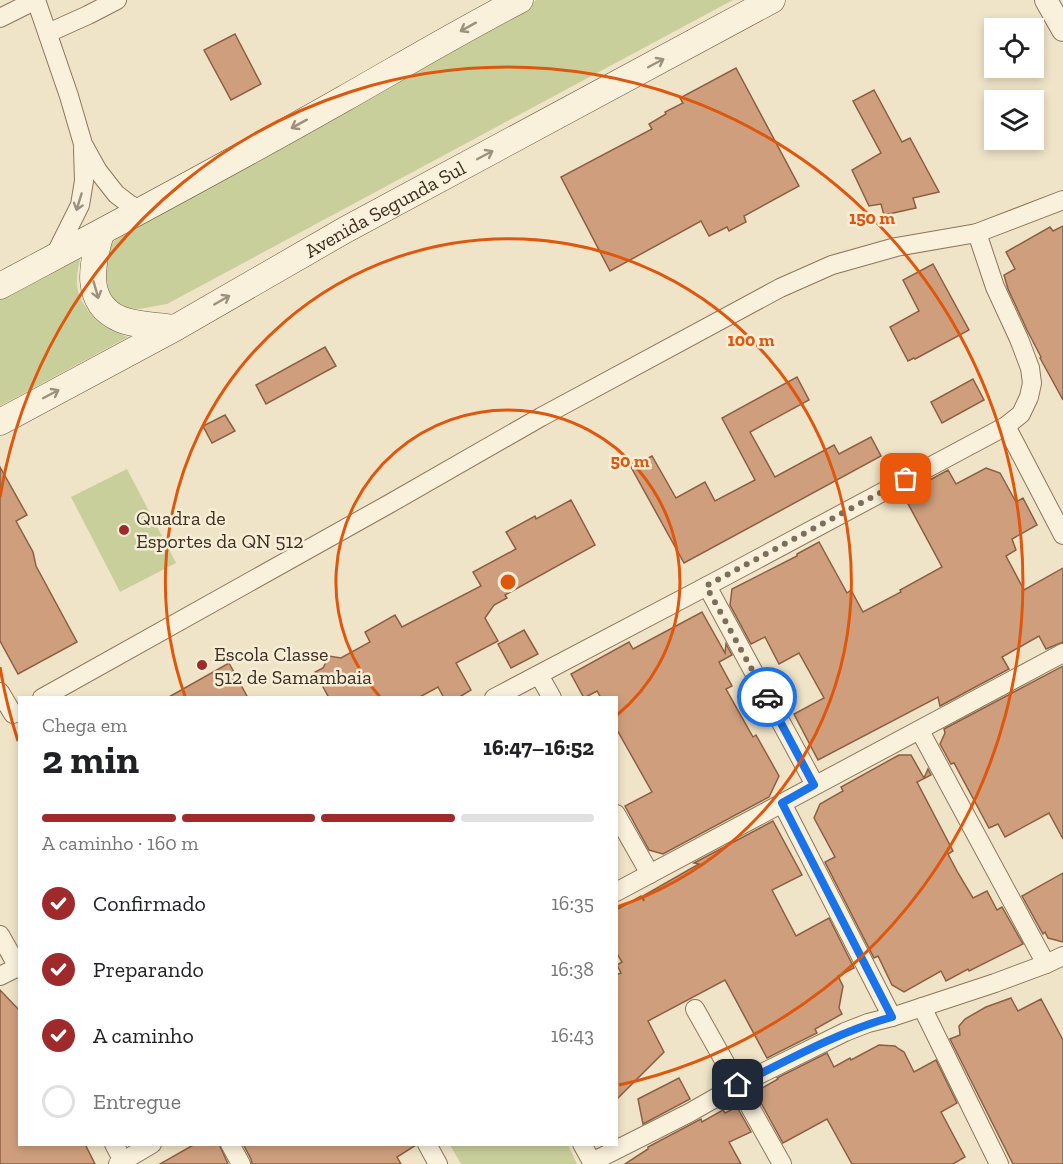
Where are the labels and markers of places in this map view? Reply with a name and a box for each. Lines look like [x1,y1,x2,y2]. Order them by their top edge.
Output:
pin [880,453,931,504]
place label: Quadra de Esportes da QN 512 [136,506,303,553]
marker: Quadra de Esportes da QN 512 [117,523,131,537]
centre of rings [498,572,518,592]
place label: Escola Classe 512 de Samambaia [214,642,372,689]
marker: Escola Classe 512 de Samambaia [195,658,209,672]
pin [712,1059,763,1110]

